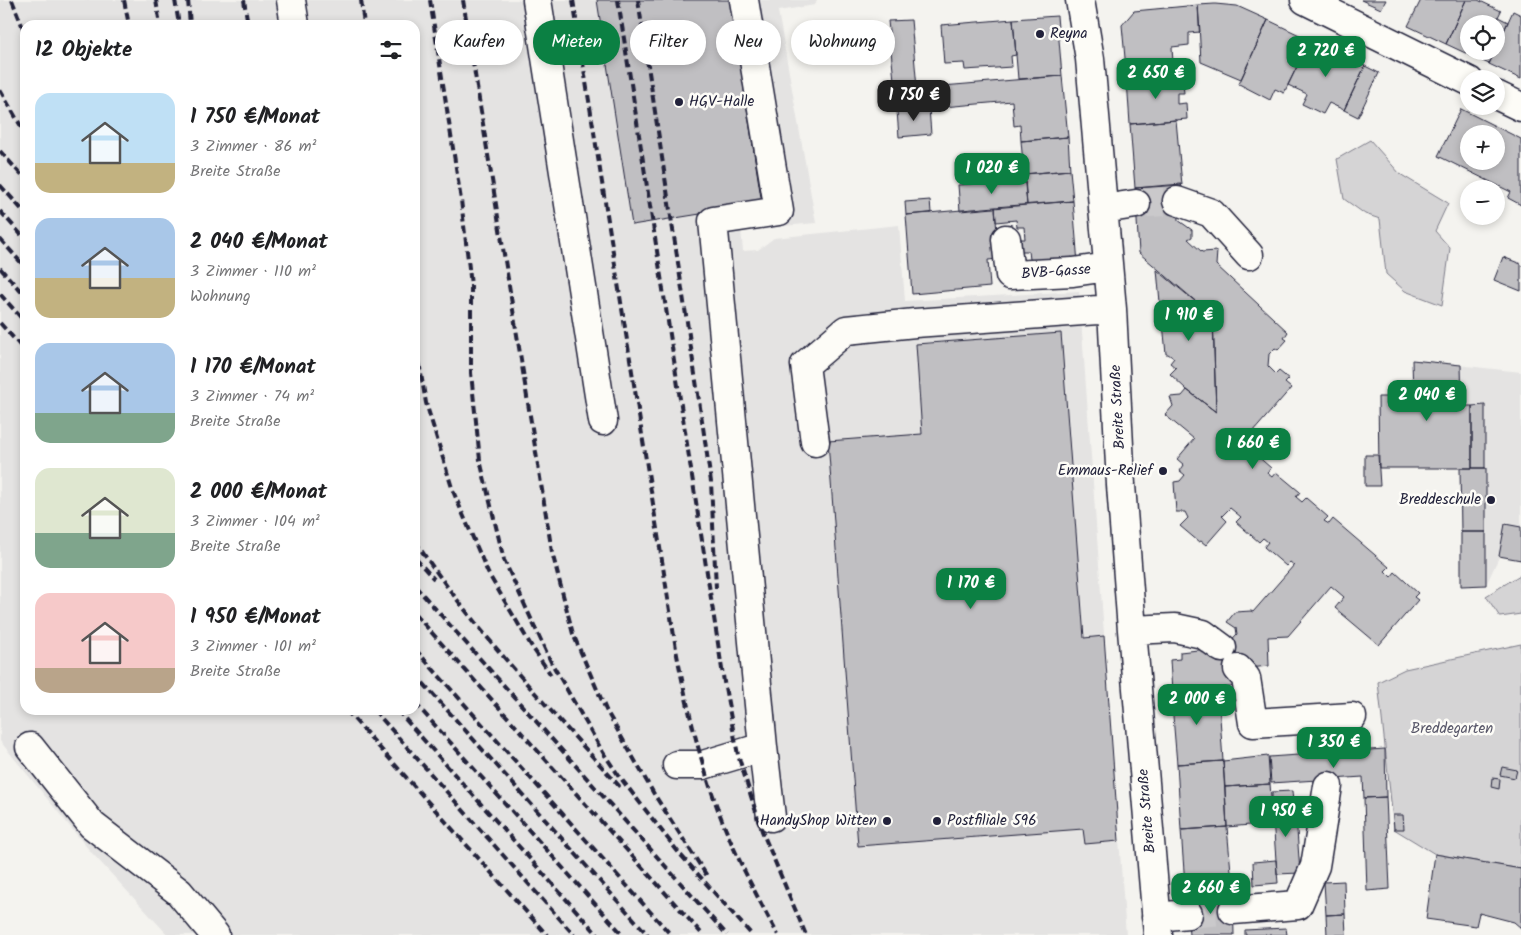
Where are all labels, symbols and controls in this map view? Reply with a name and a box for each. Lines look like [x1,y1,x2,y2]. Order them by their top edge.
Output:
map controls [1460,15,1505,225]
button: locate [1460,15,1505,60]
chip: Kaufen [435,20,523,65]
chip: Mieten [533,20,620,65]
chip: Filter [630,20,706,65]
chip: Neu [716,20,781,65]
chip: Wohnung [791,20,895,65]
place label: Reyna [1050,22,1088,46]
marker: Reyna [1034,28,1046,40]
text: 12 Objekte [35,34,132,67]
icon: filters [377,36,405,64]
pin: 2 720 € [1280,36,1372,78]
text: 2 720 € [1298,39,1354,64]
pin: 2 650 € [1110,58,1202,100]
text: 2 650 € [1128,61,1184,86]
button: layers [1460,70,1505,115]
pin: 1 750 € [868,80,960,122]
text: 1 750 € [888,83,940,108]
place label: HGV-Halle [689,90,755,114]
marker: HGV-Halle [673,96,685,108]
text: 1 750 €/Monat [190,101,320,134]
icon: home [75,113,135,173]
button: + [1460,125,1505,170]
text: 3 Zimmer · 86 m² [190,134,316,159]
pin: 1 020 € [946,152,1038,195]
text: 1 020 € [965,156,1019,181]
text: Breite Straße [190,159,280,184]
button: − [1460,180,1505,225]
text: 2 040 €/Monat [190,226,328,259]
icon: home [75,238,135,298]
street label: BVB-Gasse [1020,258,1092,286]
text: 3 Zimmer · 110 m² [190,259,316,284]
text: Wohnung [190,284,251,309]
pin: 1 910 € [1143,300,1235,342]
text: 1 910 € [1165,303,1213,328]
text: 1 170 €/Monat [190,351,316,384]
icon: home [75,363,135,423]
street label: Breite Straße [1104,364,1132,450]
pin: 2 040 € [1381,380,1473,422]
text: 2 040 € [1399,383,1455,408]
text: 3 Zimmer · 74 m² [190,384,314,409]
text: Breite Straße [190,409,280,434]
pin: 1 660 € [1207,428,1299,470]
text: 1 660 € [1227,431,1279,456]
place label: Emmaus-Relief [1058,459,1154,483]
marker: Emmaus-Relief [1157,465,1169,477]
text: 2 000 €/Monat [190,476,327,509]
icon: home [75,488,135,548]
place label: Breddeschule [1399,488,1481,512]
marker: Breddeschule [1485,494,1497,506]
text: 3 Zimmer · 104 m² [190,509,320,534]
text: Breite Straße [190,534,280,559]
pin: 1 170 € [925,568,1017,610]
text: 1 170 € [947,571,995,596]
text: 1 950 €/Monat [190,601,321,634]
icon: home [75,613,135,673]
text: 3 Zimmer · 101 m² [190,634,316,659]
text: Breite Straße [190,659,280,684]
pin: 2 000 € [1151,684,1243,726]
text: 2 000 € [1169,687,1225,712]
park label: Breddegarten [1411,717,1493,741]
pin: 1 350 € [1288,726,1380,769]
text: 1 350 € [1308,730,1360,755]
street label: Breite Straße [1131,768,1163,854]
pin: 1 950 € [1240,796,1332,838]
text: 1 950 € [1260,799,1312,824]
place label: HandyShop Witten [760,809,877,833]
place label: Postfiliale 596 [947,809,1037,833]
marker: HandyShop Witten [881,815,893,827]
marker: Postfiliale 596 [931,815,943,827]
pin: 2 660 € [1165,872,1257,915]
text: 2 660 € [1182,876,1240,901]

